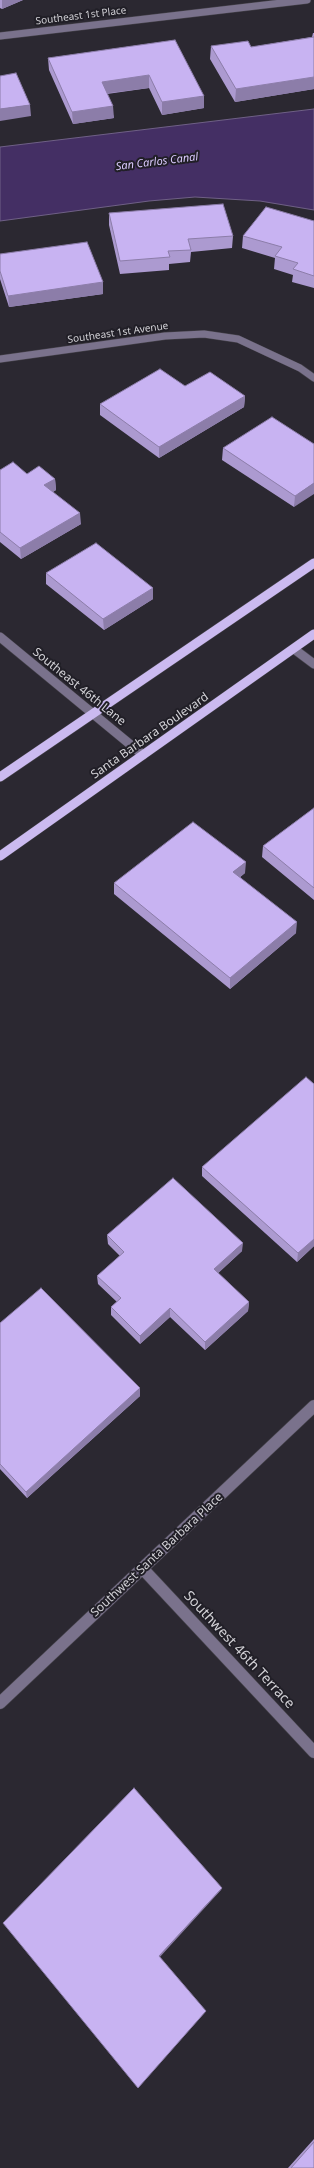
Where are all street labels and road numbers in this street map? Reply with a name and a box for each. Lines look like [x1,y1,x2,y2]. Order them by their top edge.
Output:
street label: Southeast 1st Place [35,4,127,28]
street label: Southeast 1st Avenue [67,320,169,346]
street label: Southeast 46th Lane [30,645,128,729]
street label: Santa Barbara Boulevard [88,690,212,782]
street label: Southwest Santa Barbara Place [88,1490,226,1620]
street label: Southwest 46th Terrace [180,1588,298,1712]

